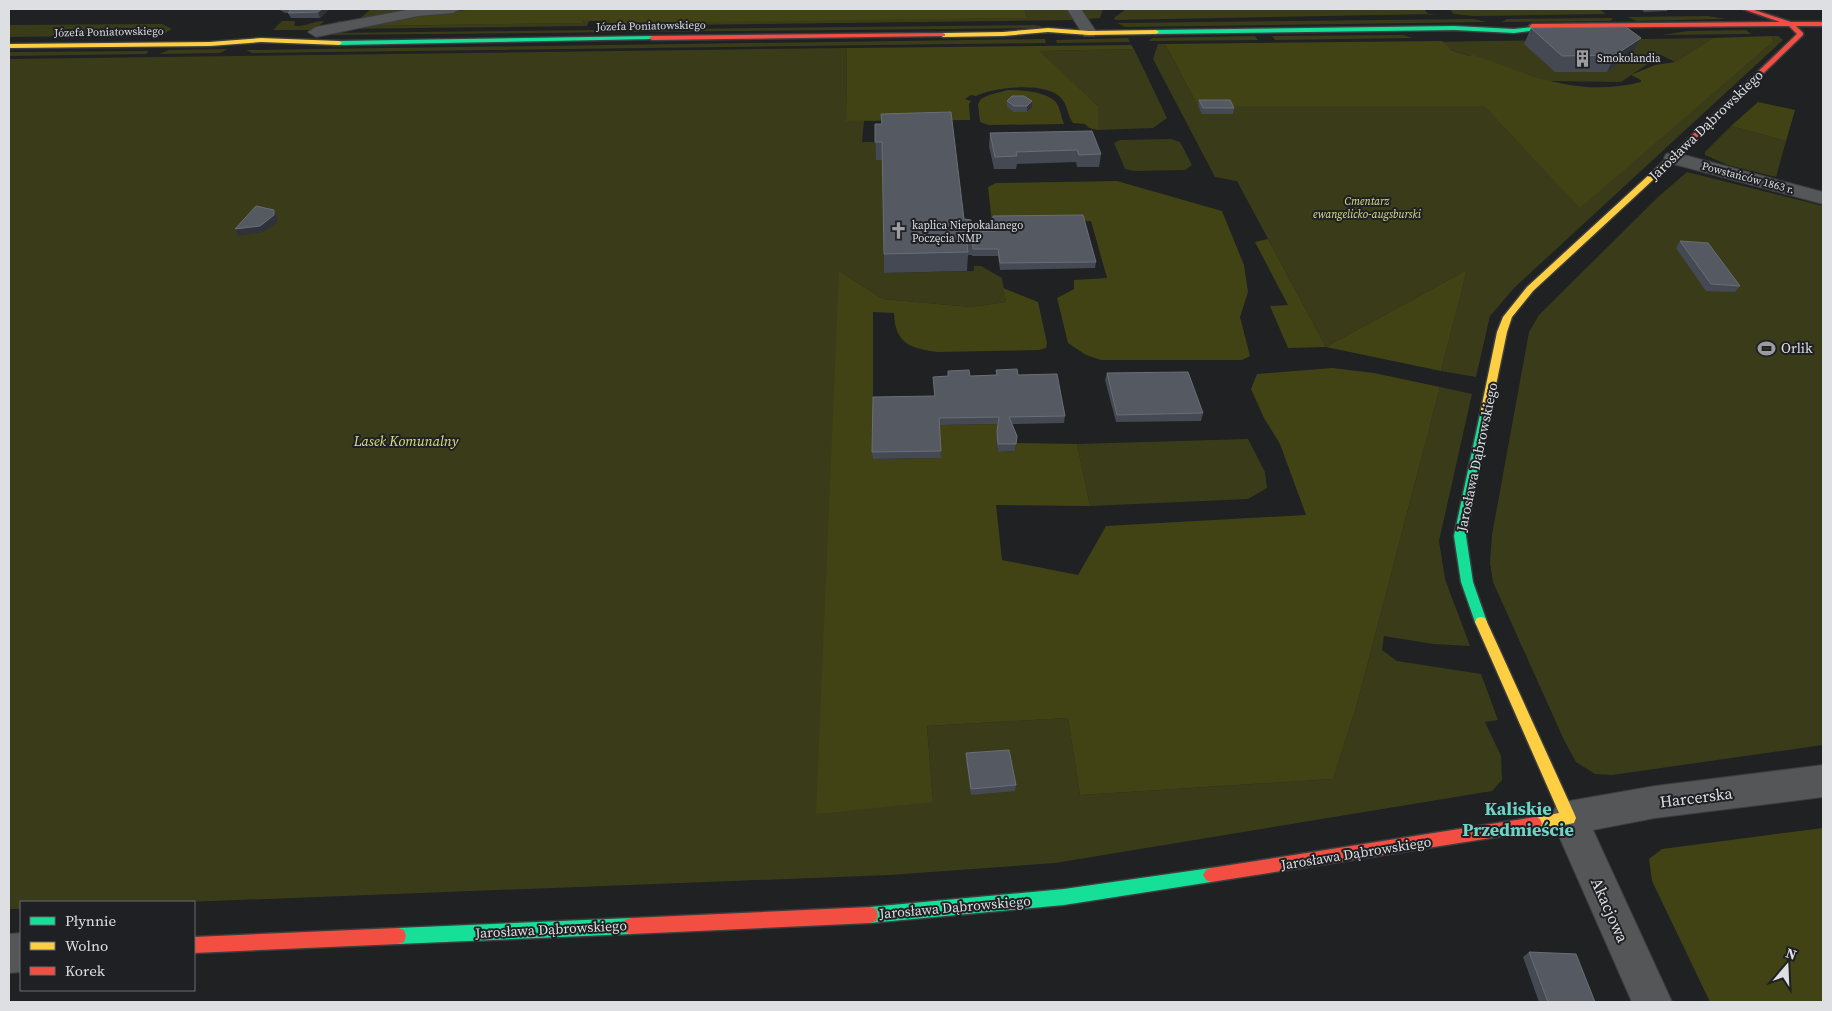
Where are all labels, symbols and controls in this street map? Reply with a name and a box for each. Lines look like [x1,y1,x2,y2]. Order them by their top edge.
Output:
street label: Józefa Poniatowskiego [595,18,706,34]
street label: Józefa Poniatowskiego [53,24,164,40]
building icon: Smokolandia [1573,48,1593,68]
place label: Smokolandia [1597,51,1661,66]
street label: Jarosława Dąbrowskiego [1644,65,1768,186]
street label: Powstańców 1863 r. [1700,158,1796,198]
park label: Cmentarz ewangelicko-augsburski [1313,194,1422,222]
place label: kaplica Niepokalanego Poczęcia NMP [912,218,1023,246]
church icon: kaplica Niepokalanego Poczęcia NMP [888,221,908,241]
sports icon: Orlik [1757,338,1777,358]
place label: Orlik [1781,338,1813,358]
street label: Jarosława Dąbrowskiego [1451,380,1503,534]
park label: Lasek Komunalny [353,431,459,451]
street label: Harcerska [1658,782,1735,812]
district label: Kaliskie Przedmieście [1462,796,1574,842]
street label: Jarosława Dąbrowskiego [1278,831,1433,875]
street label: Akacjowa [1586,874,1634,947]
street label: Jarosława Dąbrowskiego [877,890,1032,924]
legend [20,901,195,991]
text: Płynnie [65,910,116,931]
street label: Jarosława Dąbrowskiego [474,915,628,943]
text: Wolno [65,935,108,956]
north arrow [1762,941,1812,991]
text: N [1783,943,1799,965]
text: Korek [65,960,106,981]

